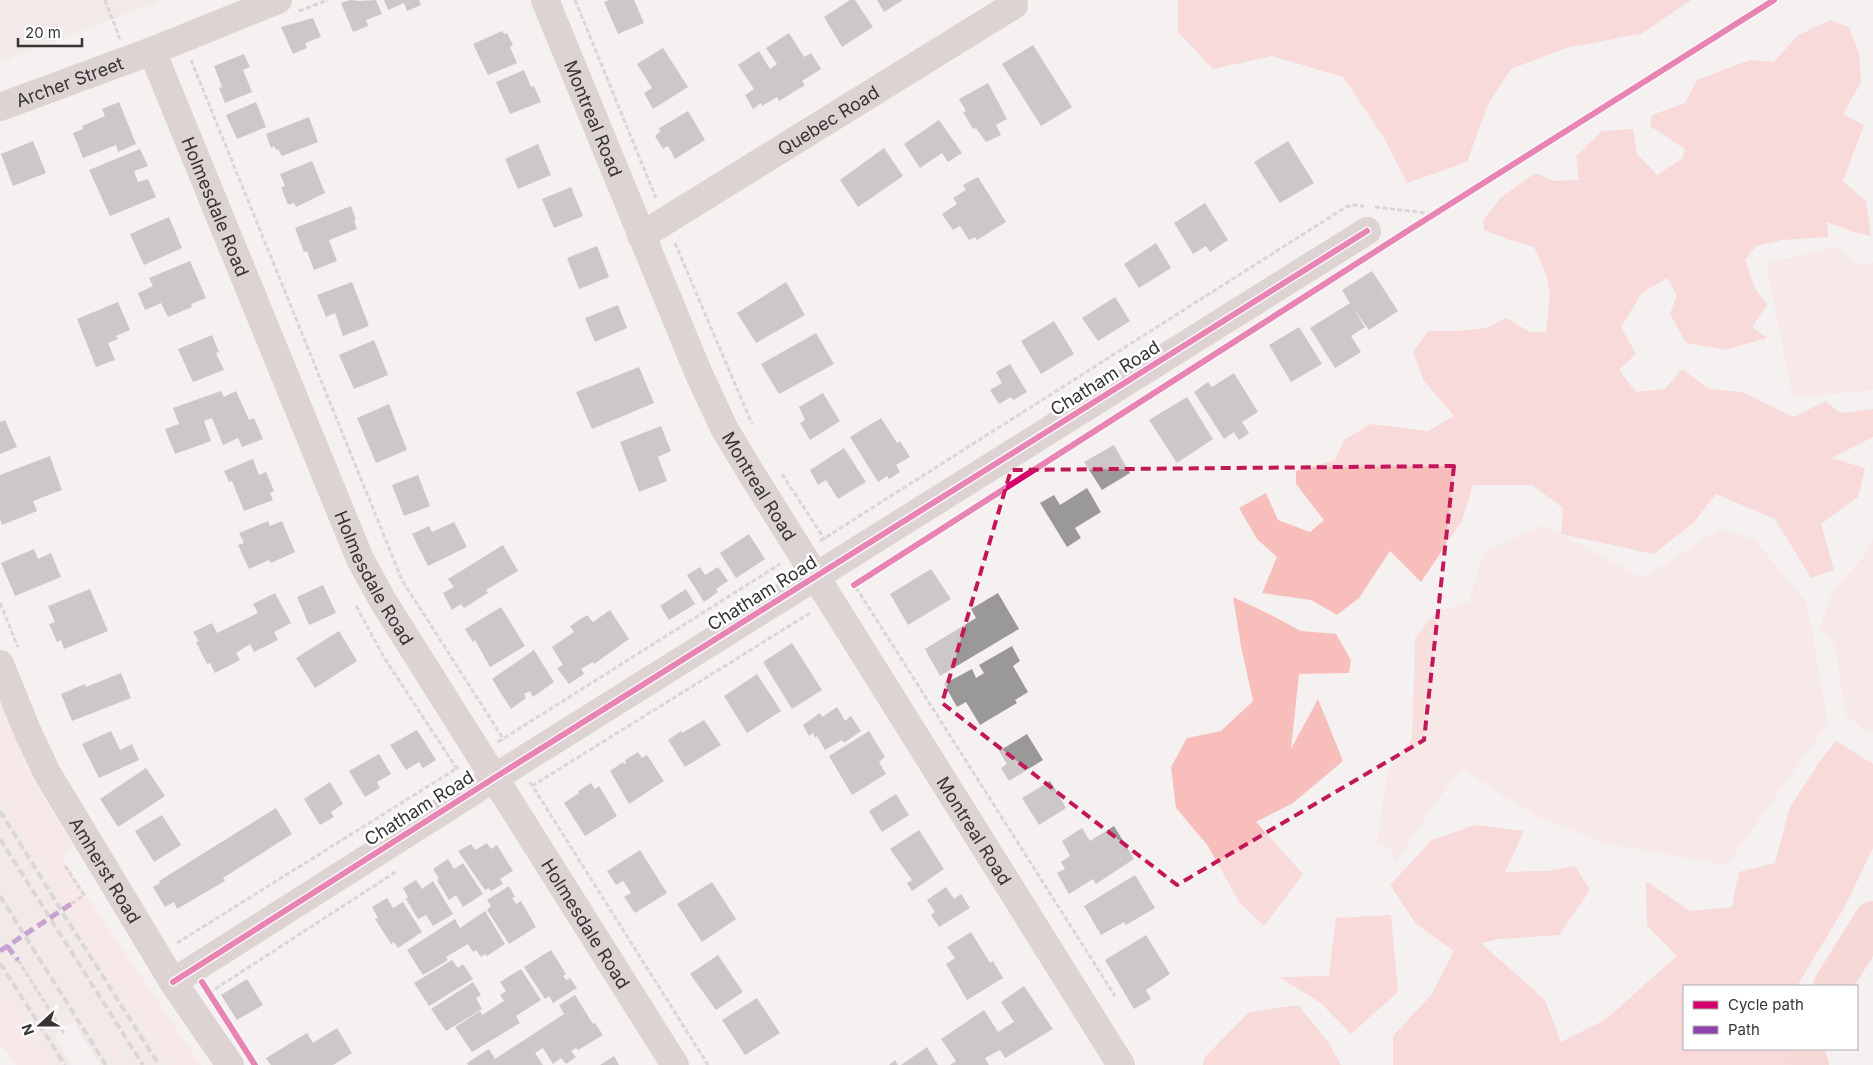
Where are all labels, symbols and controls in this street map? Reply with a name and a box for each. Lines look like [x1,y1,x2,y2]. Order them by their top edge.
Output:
scale bar [18,15,81,47]
text: 20 m [25,23,61,42]
street label: Archer Street [13,52,126,111]
street label: Montreal Road [560,57,627,180]
street label: Quebec Road [774,81,883,159]
street label: Holmesdale Road [178,134,254,279]
street label: Chatham Road [1047,336,1163,420]
street label: Montreal Road [718,428,801,544]
street label: Holmesdale Road [331,507,418,649]
street label: Chatham Road [704,551,820,635]
street label: Chatham Road [361,766,477,850]
street label: Montreal Road [933,772,1016,888]
street label: Amherst Road [65,813,145,927]
street label: Holmesdale Road [537,855,635,992]
legend [1683,985,1858,1050]
text: Cycle path [1728,995,1804,1014]
north arrow [15,1000,65,1050]
text: Path [1728,1020,1760,1039]
text: N [18,1022,37,1038]

